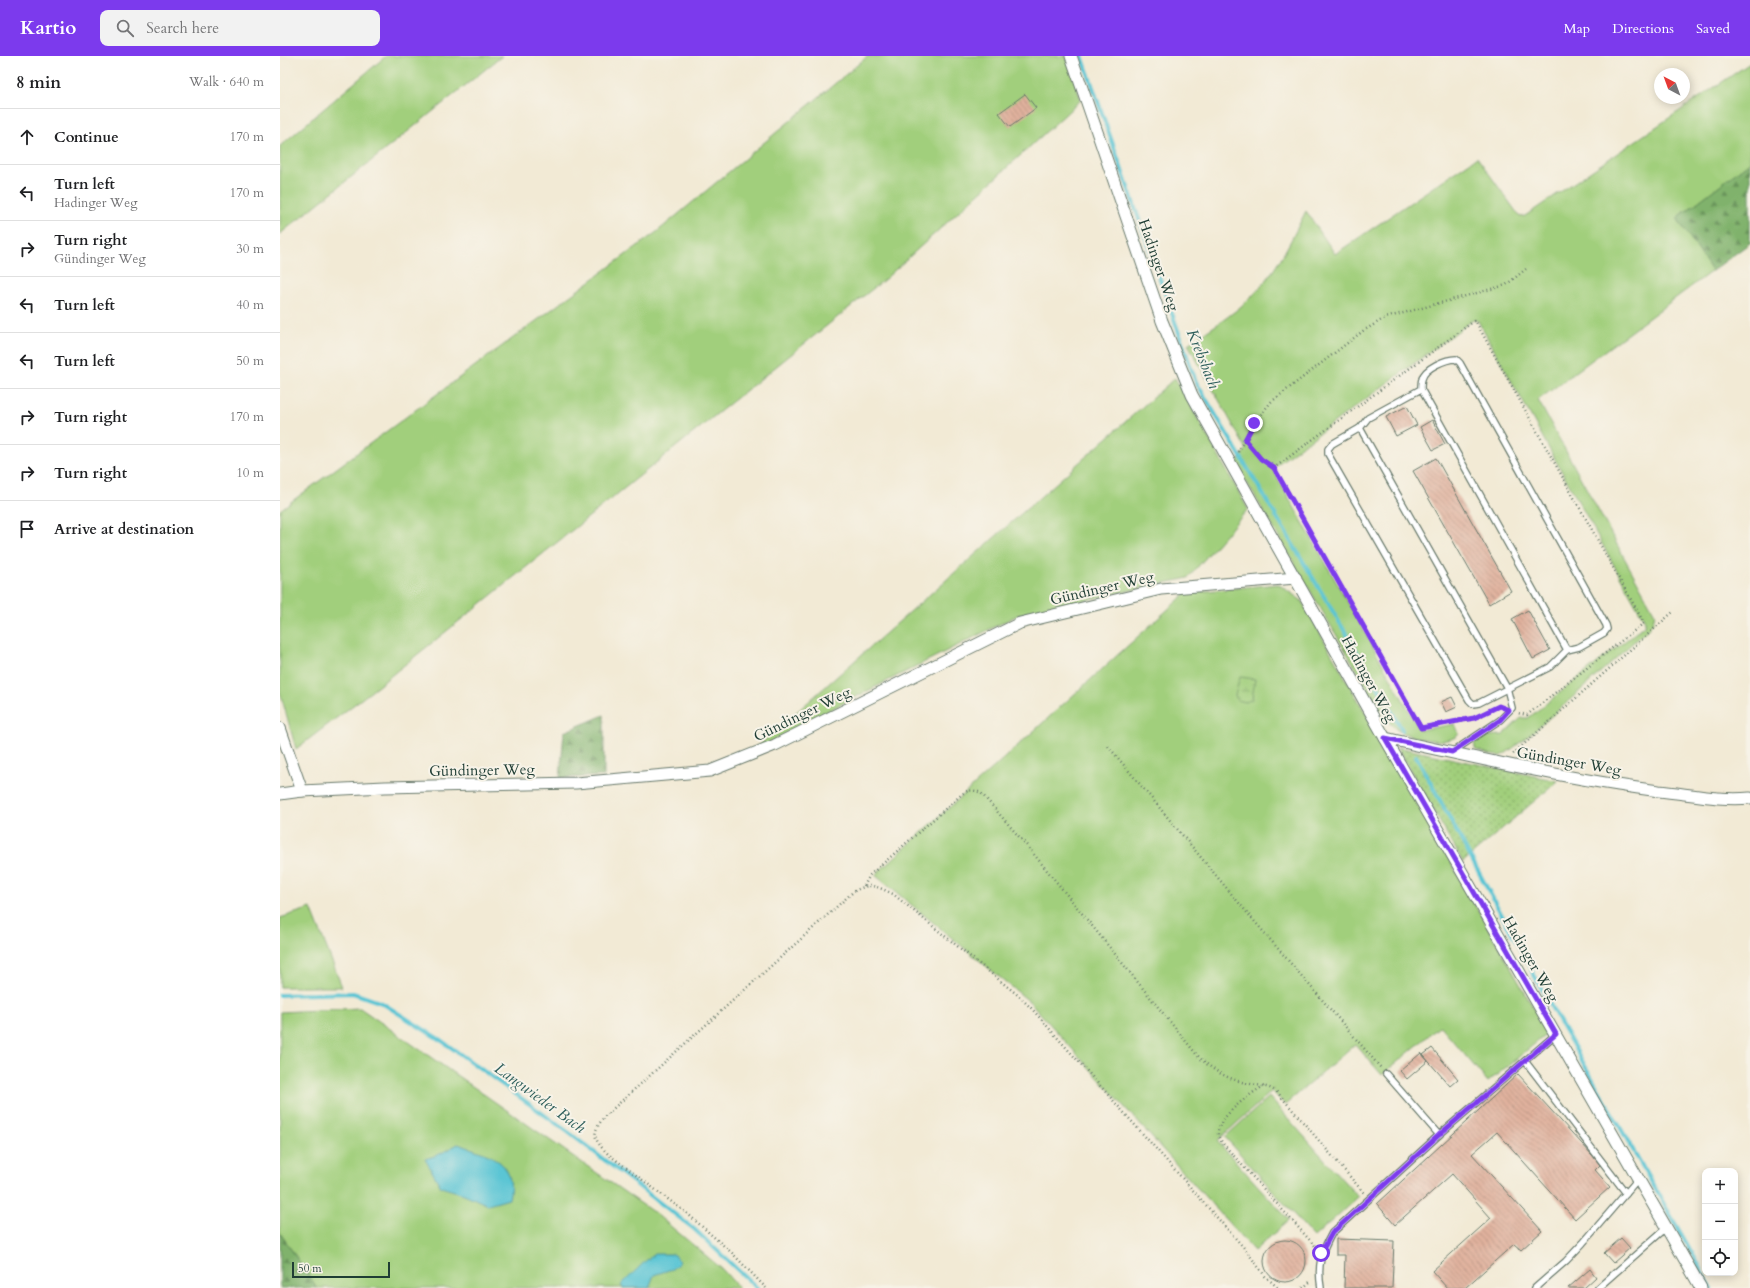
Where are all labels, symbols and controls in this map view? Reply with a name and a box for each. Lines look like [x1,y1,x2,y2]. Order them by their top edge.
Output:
search box [100,10,380,46]
text: Kartio [20,15,76,41]
icon: search [114,17,136,39]
text: Search here [146,18,219,38]
text: Map [1564,19,1590,38]
text: Directions [1612,19,1674,38]
text: Saved [1696,19,1730,38]
north arrow [1654,68,1690,104]
text: 8 min [16,71,61,94]
text: Walk · 640 m [189,73,264,91]
icon: ahead [16,126,38,148]
text: Continue [54,127,119,147]
text: 170 m [230,128,264,146]
text: Turn left [54,174,115,194]
icon: left [16,182,38,204]
text: 170 m [230,184,264,202]
text: Hadinger Weg [54,194,137,212]
street label: Hadinger Weg [1134,216,1184,314]
text: Turn right [54,230,127,250]
icon: right [16,238,38,260]
text: 30 m [236,240,264,258]
text: Gündinger Weg [54,250,146,268]
icon: left [16,294,38,316]
text: Turn left [54,295,115,315]
text: 40 m [236,296,264,314]
water label: Krebsbach [1181,326,1225,393]
icon: left [16,350,38,372]
text: Turn left [54,351,115,371]
text: 50 m [236,352,264,370]
icon: right [16,406,38,428]
text: Turn right [54,407,127,427]
text: 170 m [230,408,264,426]
route end [1245,414,1263,432]
icon: right [16,462,38,484]
text: Turn right [54,463,127,483]
text: 10 m [236,464,264,482]
icon: arrive [16,518,38,540]
text: Arrive at destination [54,519,194,539]
street label: Gündinger Weg [1048,566,1156,610]
street label: Hadinger Weg [1337,632,1401,726]
street label: Gündinger Weg [750,682,854,746]
street label: Gündinger Weg [1515,742,1623,780]
street label: Gündinger Weg [429,759,536,781]
street label: Hadinger Weg [1498,912,1564,1006]
water label: Langwieder Bach [490,1057,590,1139]
map controls [1702,1168,1738,1276]
button: + [1702,1168,1738,1204]
button: − [1702,1204,1738,1240]
button: locate [1702,1240,1738,1276]
route start [1312,1244,1330,1262]
scale bar [292,1260,390,1279]
text: 50 m [298,1261,322,1276]

